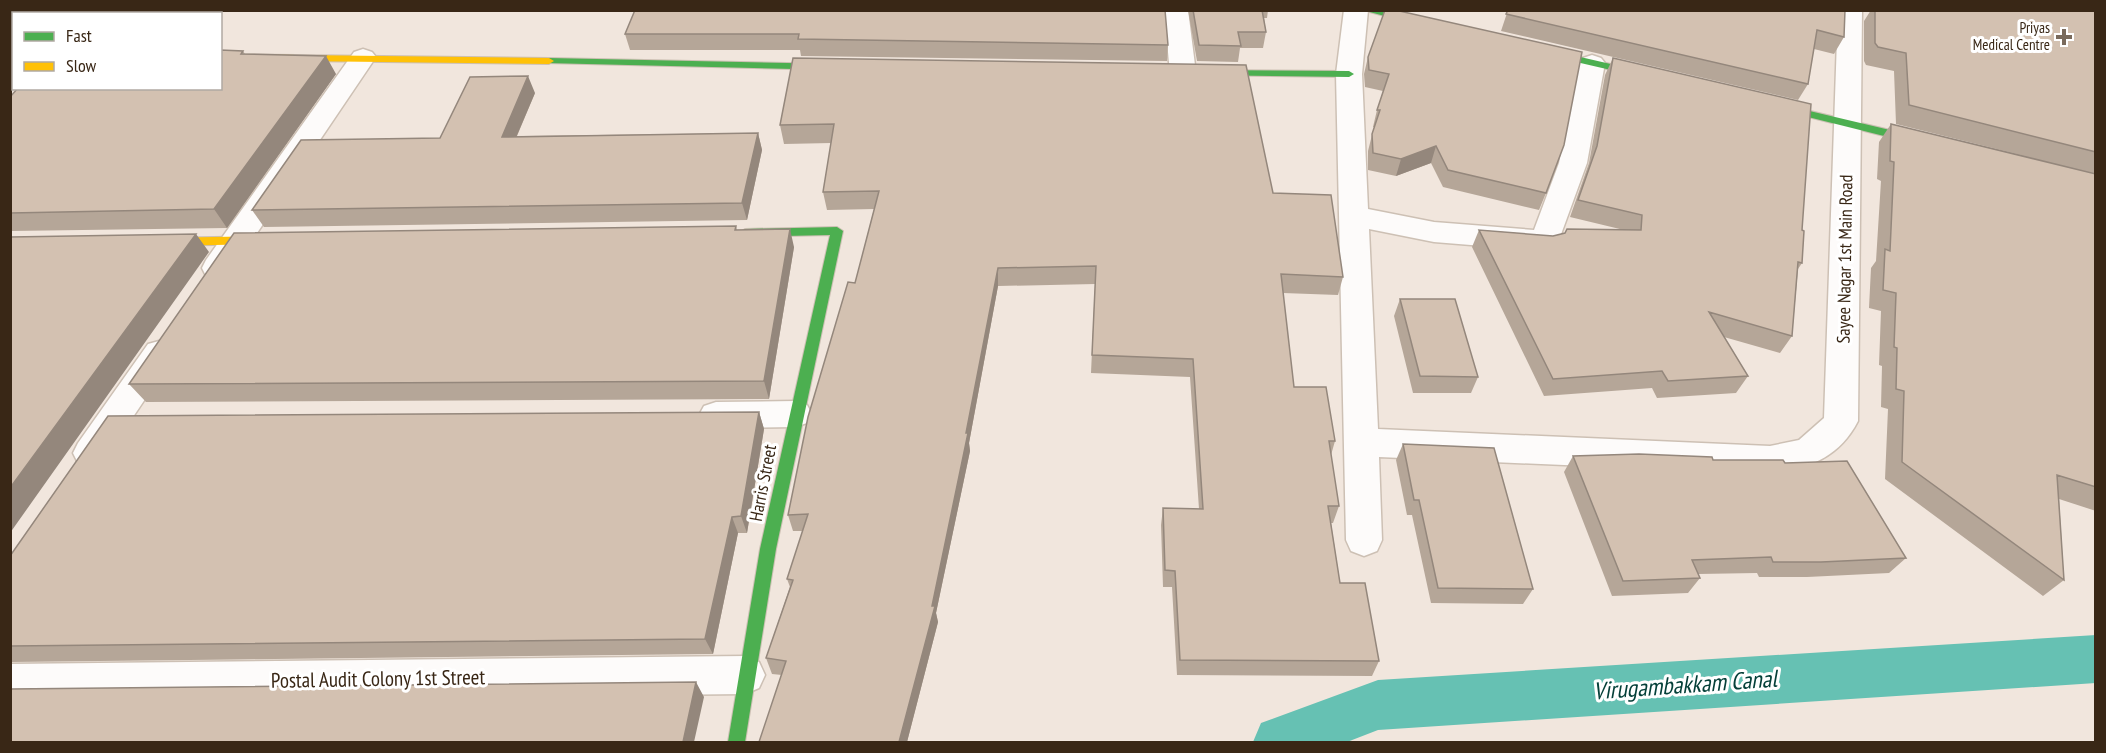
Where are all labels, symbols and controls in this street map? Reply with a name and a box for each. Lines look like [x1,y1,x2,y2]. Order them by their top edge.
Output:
legend [12,12,222,90]
place label: Priyas Medical Centre [1973,18,2050,54]
text: Fast [66,24,92,47]
marker: Priyas Medical Centre [2055,28,2073,46]
text: Slow [66,54,97,77]
street label: Sayee Nagar 1st Main Road [1832,174,1857,344]
street label: Harris Street [744,442,781,523]
water label: Virugambakkam Canal [1592,662,1780,706]
street label: Postal Audit Colony 1st Street [271,663,486,694]

